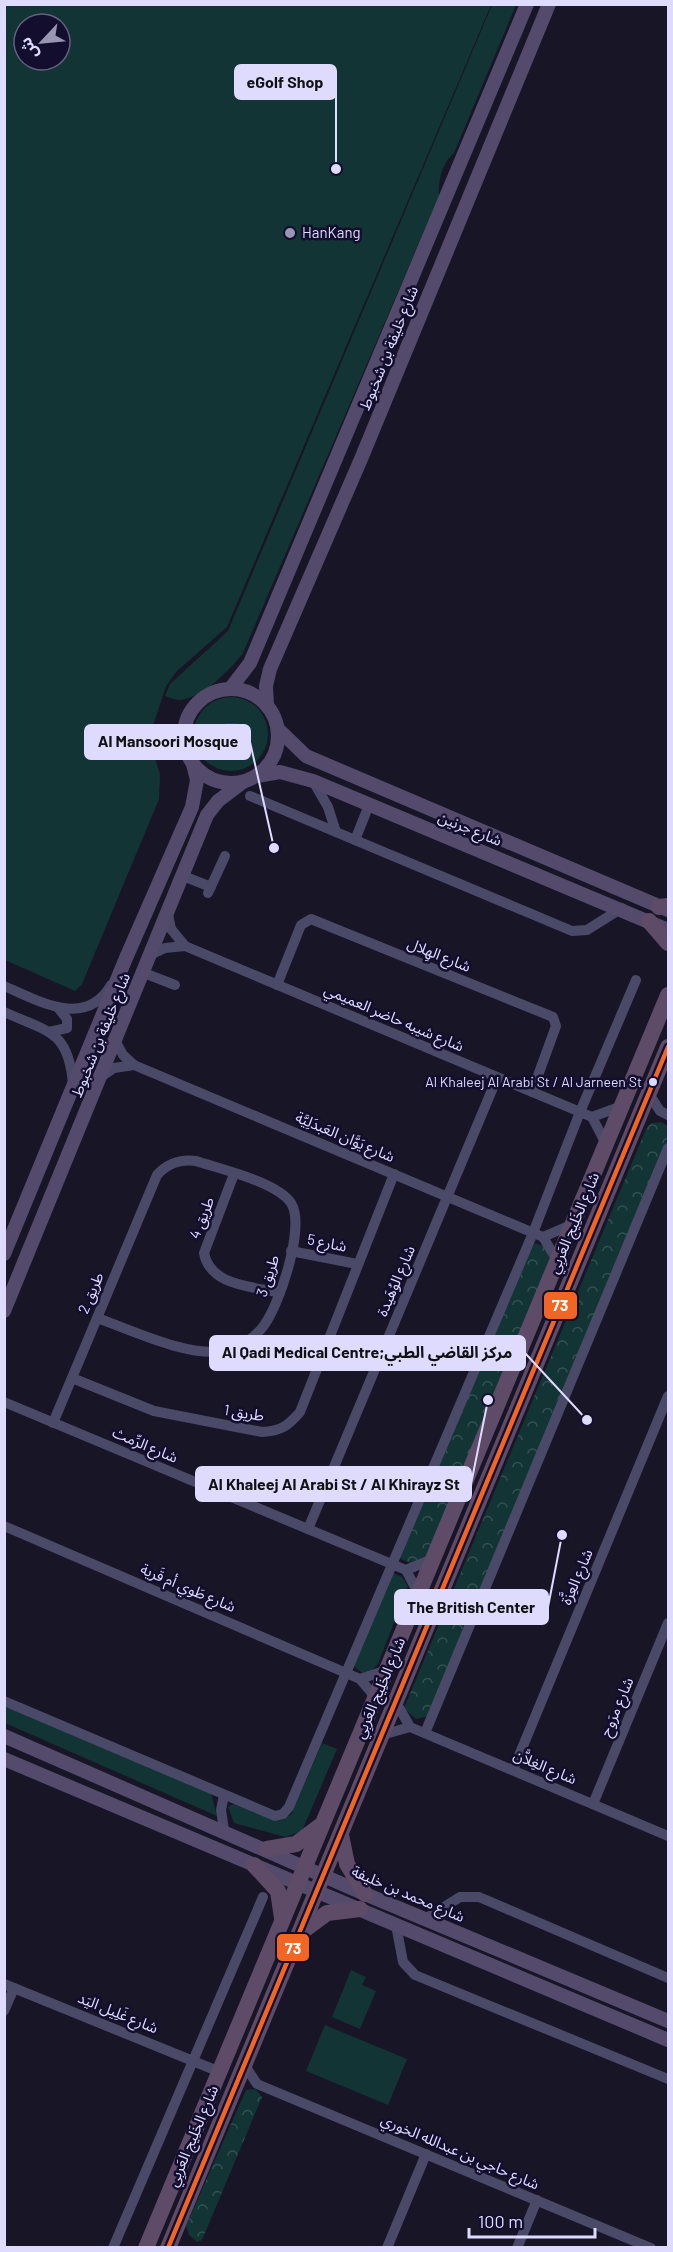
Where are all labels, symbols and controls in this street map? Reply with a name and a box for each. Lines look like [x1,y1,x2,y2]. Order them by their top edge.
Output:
north arrow [12,12,72,72]
text: ش [15,34,42,63]
callout: eGolf Shop [235,65,336,99]
text: eGolf Shop [247,72,323,91]
place label: HanKang [302,223,361,241]
marker: HanKang [283,226,297,240]
street label: شارع خليفة بن شخبوط [355,283,425,414]
callout: Al Mansoori Mosque [85,725,250,759]
text: Al Mansoori Mosque [98,731,239,750]
street label: شارع جرنين [434,807,505,853]
street label: شارع الهِلال [404,933,474,979]
street label: شارع خليفة بن شخبوط [67,970,137,1101]
street label: شارع شيبه حاضر العميمي [320,979,467,1058]
place label: Al Khaleej Al Arabi St / Al Jarneen St [425,1073,642,1090]
marker: Al Khaleej Al Arabi St / Al Jarneen St [647,1076,659,1088]
street label: شارع يَوَّان العَبدَلِيَّة [292,1107,398,1169]
street label: شارع الخَلِيج العَربِي [544,1169,606,1277]
street label: طريق 4 [185,1194,219,1242]
street label: شارع 5 [305,1229,349,1259]
street label: شارع الوُهَيدة [372,1242,422,1320]
street label: طريق 3 [252,1252,284,1300]
street label: طريق 2 [73,1269,109,1317]
line badge: 73 [543,1291,578,1320]
text: 73 [552,1295,568,1314]
callout: Al Qadi Medical Centre;مركز القاضي الطبي [210,1336,525,1370]
text: Al Qadi Medical Centre;مركز القاضي الطبي [222,1342,512,1366]
street label: طريق 1 [222,1400,266,1426]
street label: شارع الرِّمث [108,1422,181,1470]
callout: Al Khaleej Al Arabi St / Al Khirayz St [196,1467,471,1501]
text: Al Khaleej Al Arabi St / Al Khirayz St [208,1474,460,1493]
street label: شارع العِزَّة [556,1546,600,1609]
street label: شارع طَوي أم قَرية [137,1559,239,1619]
callout: The British Center [395,1590,548,1624]
text: The British Center [407,1597,535,1616]
street label: شارع الخَلِيج العَربِي [350,1634,412,1742]
street label: شارع مرَوح [596,1674,640,1740]
street label: شارع الغِلاَّن [510,1744,580,1791]
street label: شارع محمد بن خليفة [348,1861,468,1929]
line badge: 73 [276,1933,310,1962]
text: 73 [285,1938,301,1957]
street label: شارع غَلِيل اليَد [74,1988,161,2040]
street label: شارع الخَلِيج العَربِي [163,2082,225,2190]
street label: شارع حاجي بن عبدالله الخوري [377,2110,542,2196]
scale bar [469,2201,595,2239]
text: 100 m [478,2210,523,2232]

